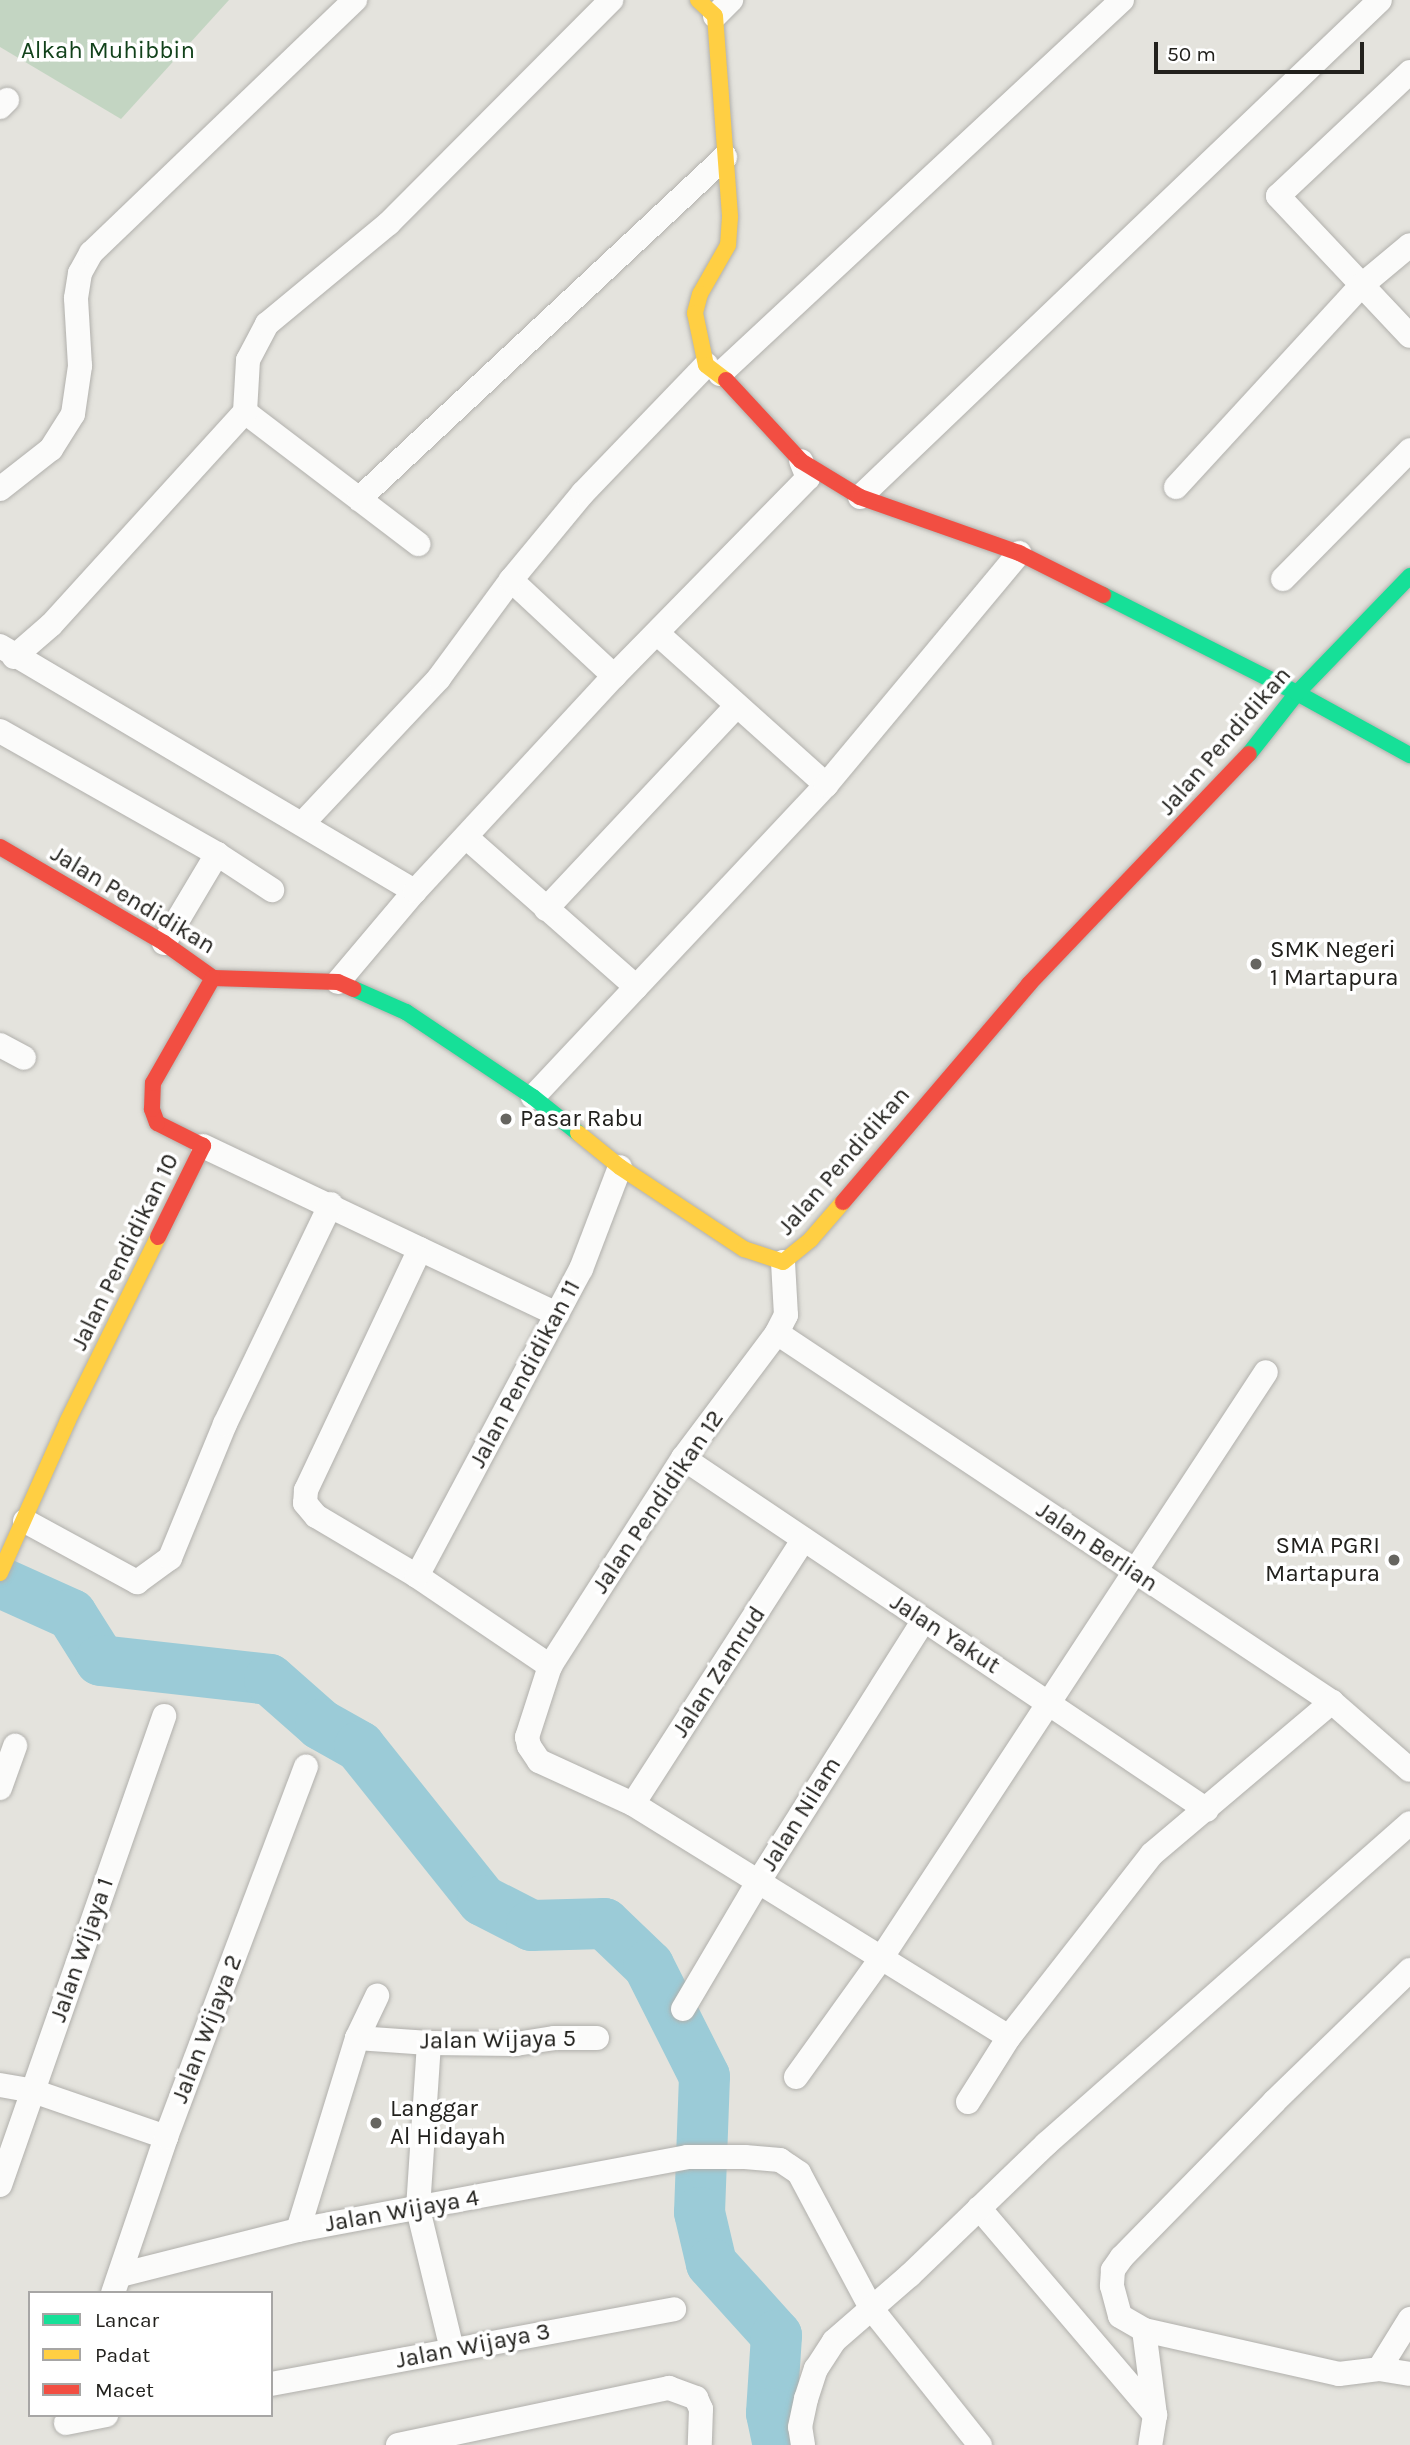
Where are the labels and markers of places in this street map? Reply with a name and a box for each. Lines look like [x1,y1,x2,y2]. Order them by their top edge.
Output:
place label: SMK Negeri 1 Martapura [1270,936,1399,992]
marker: SMK Negeri 1 Martapura [1248,956,1264,972]
place label: Pasar Rabu [520,1105,643,1133]
marker: Pasar Rabu [498,1111,514,1127]
place label: SMA PGRI Martapura [1265,1532,1380,1588]
marker: SMA PGRI Martapura [1386,1552,1402,1568]
place label: Langgar Al Hidayah [390,2095,506,2151]
marker: Langgar Al Hidayah [368,2115,384,2131]

